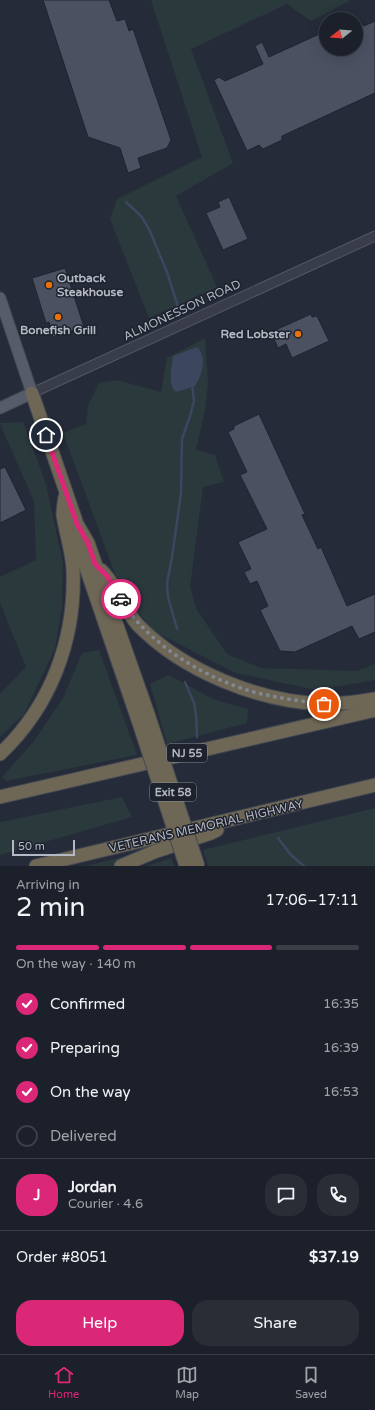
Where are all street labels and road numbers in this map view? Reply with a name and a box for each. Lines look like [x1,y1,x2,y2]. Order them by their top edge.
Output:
street label: ALMONESSON ROAD [121,277,243,343]
road number: NJ 55 [167,744,207,762]
road number: Exit 58 [150,783,196,801]
street label: VETERANS MEMORIAL HIGHWAY [108,797,305,855]

